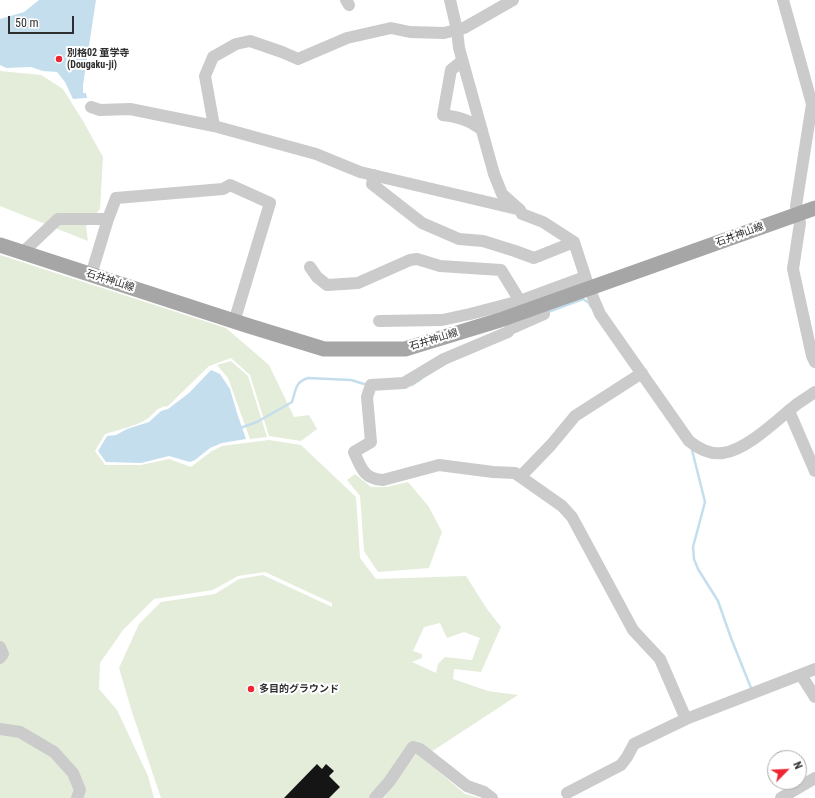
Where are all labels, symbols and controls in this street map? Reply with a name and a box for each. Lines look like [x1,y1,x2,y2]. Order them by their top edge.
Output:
scale bar [10,8,76,34]
text: 50 m [15,16,39,30]
place label: 別格02 童学寺 (Dougaku-ji) [67,47,129,70]
marker: 別格02 童学寺 (Dougaku-ji) [54,54,64,64]
street label: 石井神山線 [714,221,766,249]
street label: 石井神山線 [84,268,136,294]
street label: 石井神山線 [408,327,460,353]
place label: 多目的グラウンド [259,683,339,695]
marker: 多目的グラウンド [246,684,256,694]
north arrow [767,750,807,790]
text: N [790,760,805,771]

